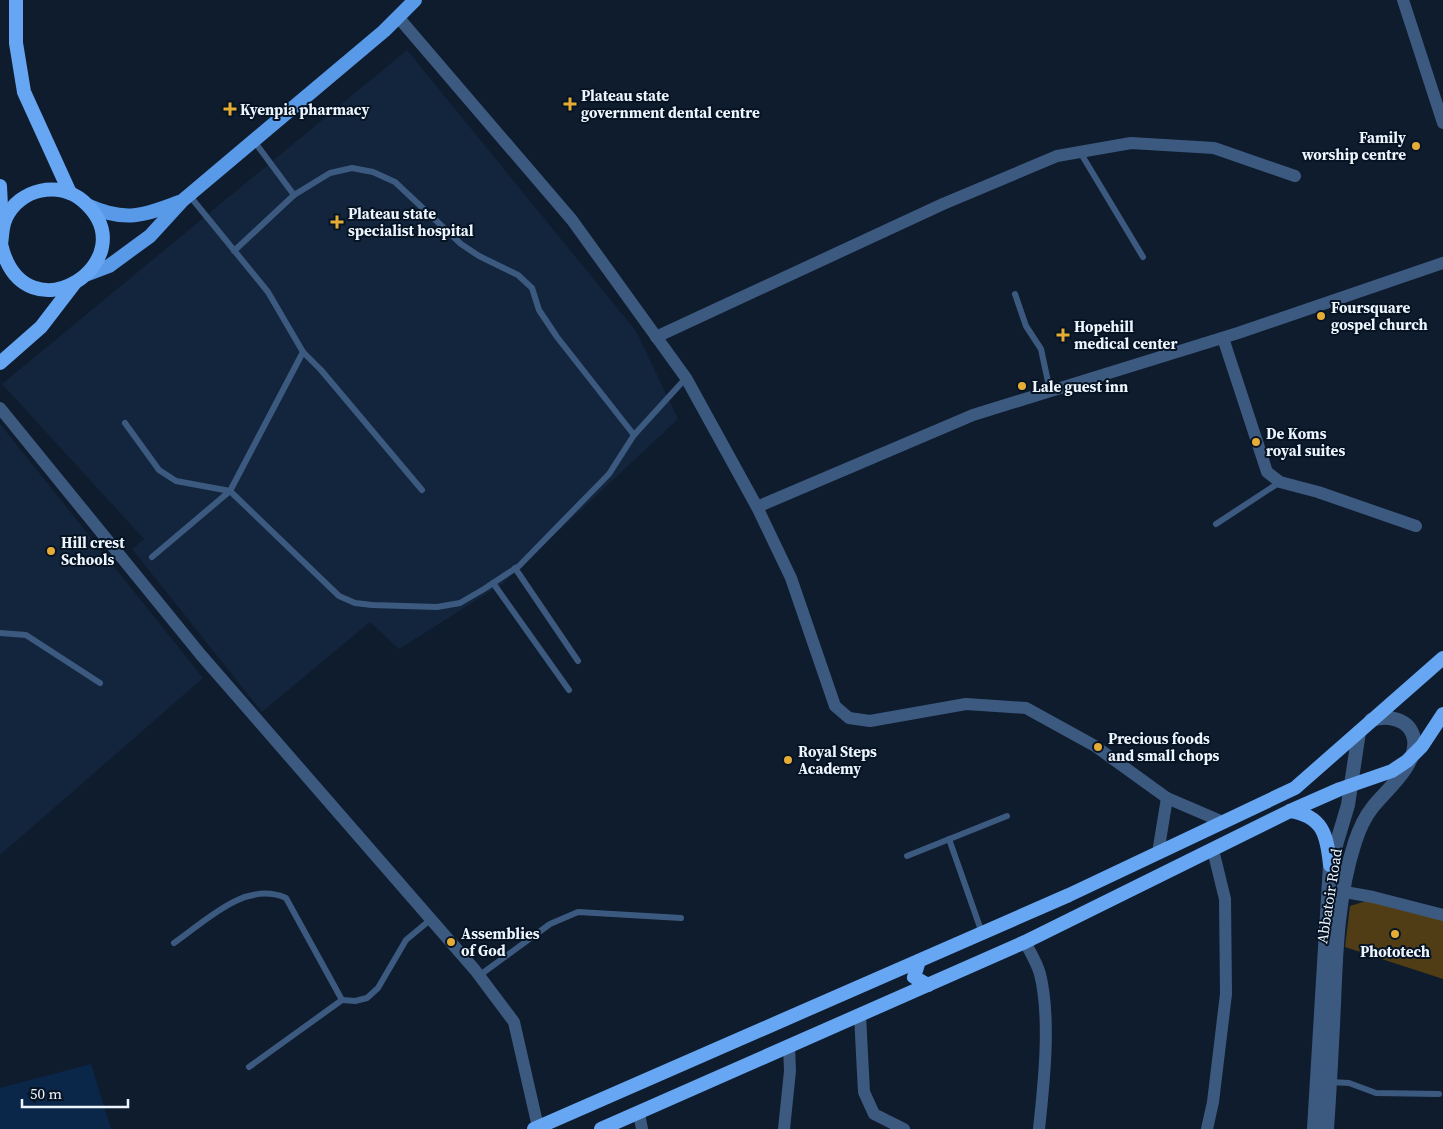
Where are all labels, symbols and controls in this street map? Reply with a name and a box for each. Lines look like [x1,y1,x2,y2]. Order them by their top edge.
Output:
place label: Plateau state government dental centre [581,85,760,123]
marker: Plateau state government dental centre [563,97,577,111]
place label: Kyenpia pharmacy [240,99,369,120]
marker: Kyenpia pharmacy [224,103,236,115]
place label: Family worship centre [1301,127,1406,165]
marker: Family worship centre [1410,140,1422,152]
place label: Plateau state specialist hospital [348,203,474,241]
marker: Plateau state specialist hospital [330,215,344,229]
place label: Foursquare gospel church [1331,297,1428,335]
marker: Foursquare gospel church [1315,310,1327,322]
place label: Hopehill medical center [1074,316,1177,354]
marker: Hopehill medical center [1056,328,1070,342]
place label: Lale guest inn [1032,376,1128,397]
marker: Lale guest inn [1016,380,1028,392]
place label: De Koms royal suites [1266,423,1345,461]
marker: De Koms royal suites [1250,436,1262,448]
place label: Hill crest Schools [61,532,125,570]
marker: Hill crest Schools [45,545,57,557]
place label: Precious foods and small chops [1108,728,1220,766]
place label: Royal Steps Academy [798,741,877,779]
marker: Precious foods and small chops [1092,741,1104,753]
marker: Royal Steps Academy [782,754,794,766]
street label: Abbatoir Road [1311,846,1347,945]
place label: Assemblies of God [461,923,540,961]
marker: Phototech [1389,928,1401,940]
marker: Assemblies of God [445,936,457,948]
place label: Phototech [1360,941,1430,962]
scale bar [22,1076,129,1108]
text: 50 m [30,1083,62,1104]

